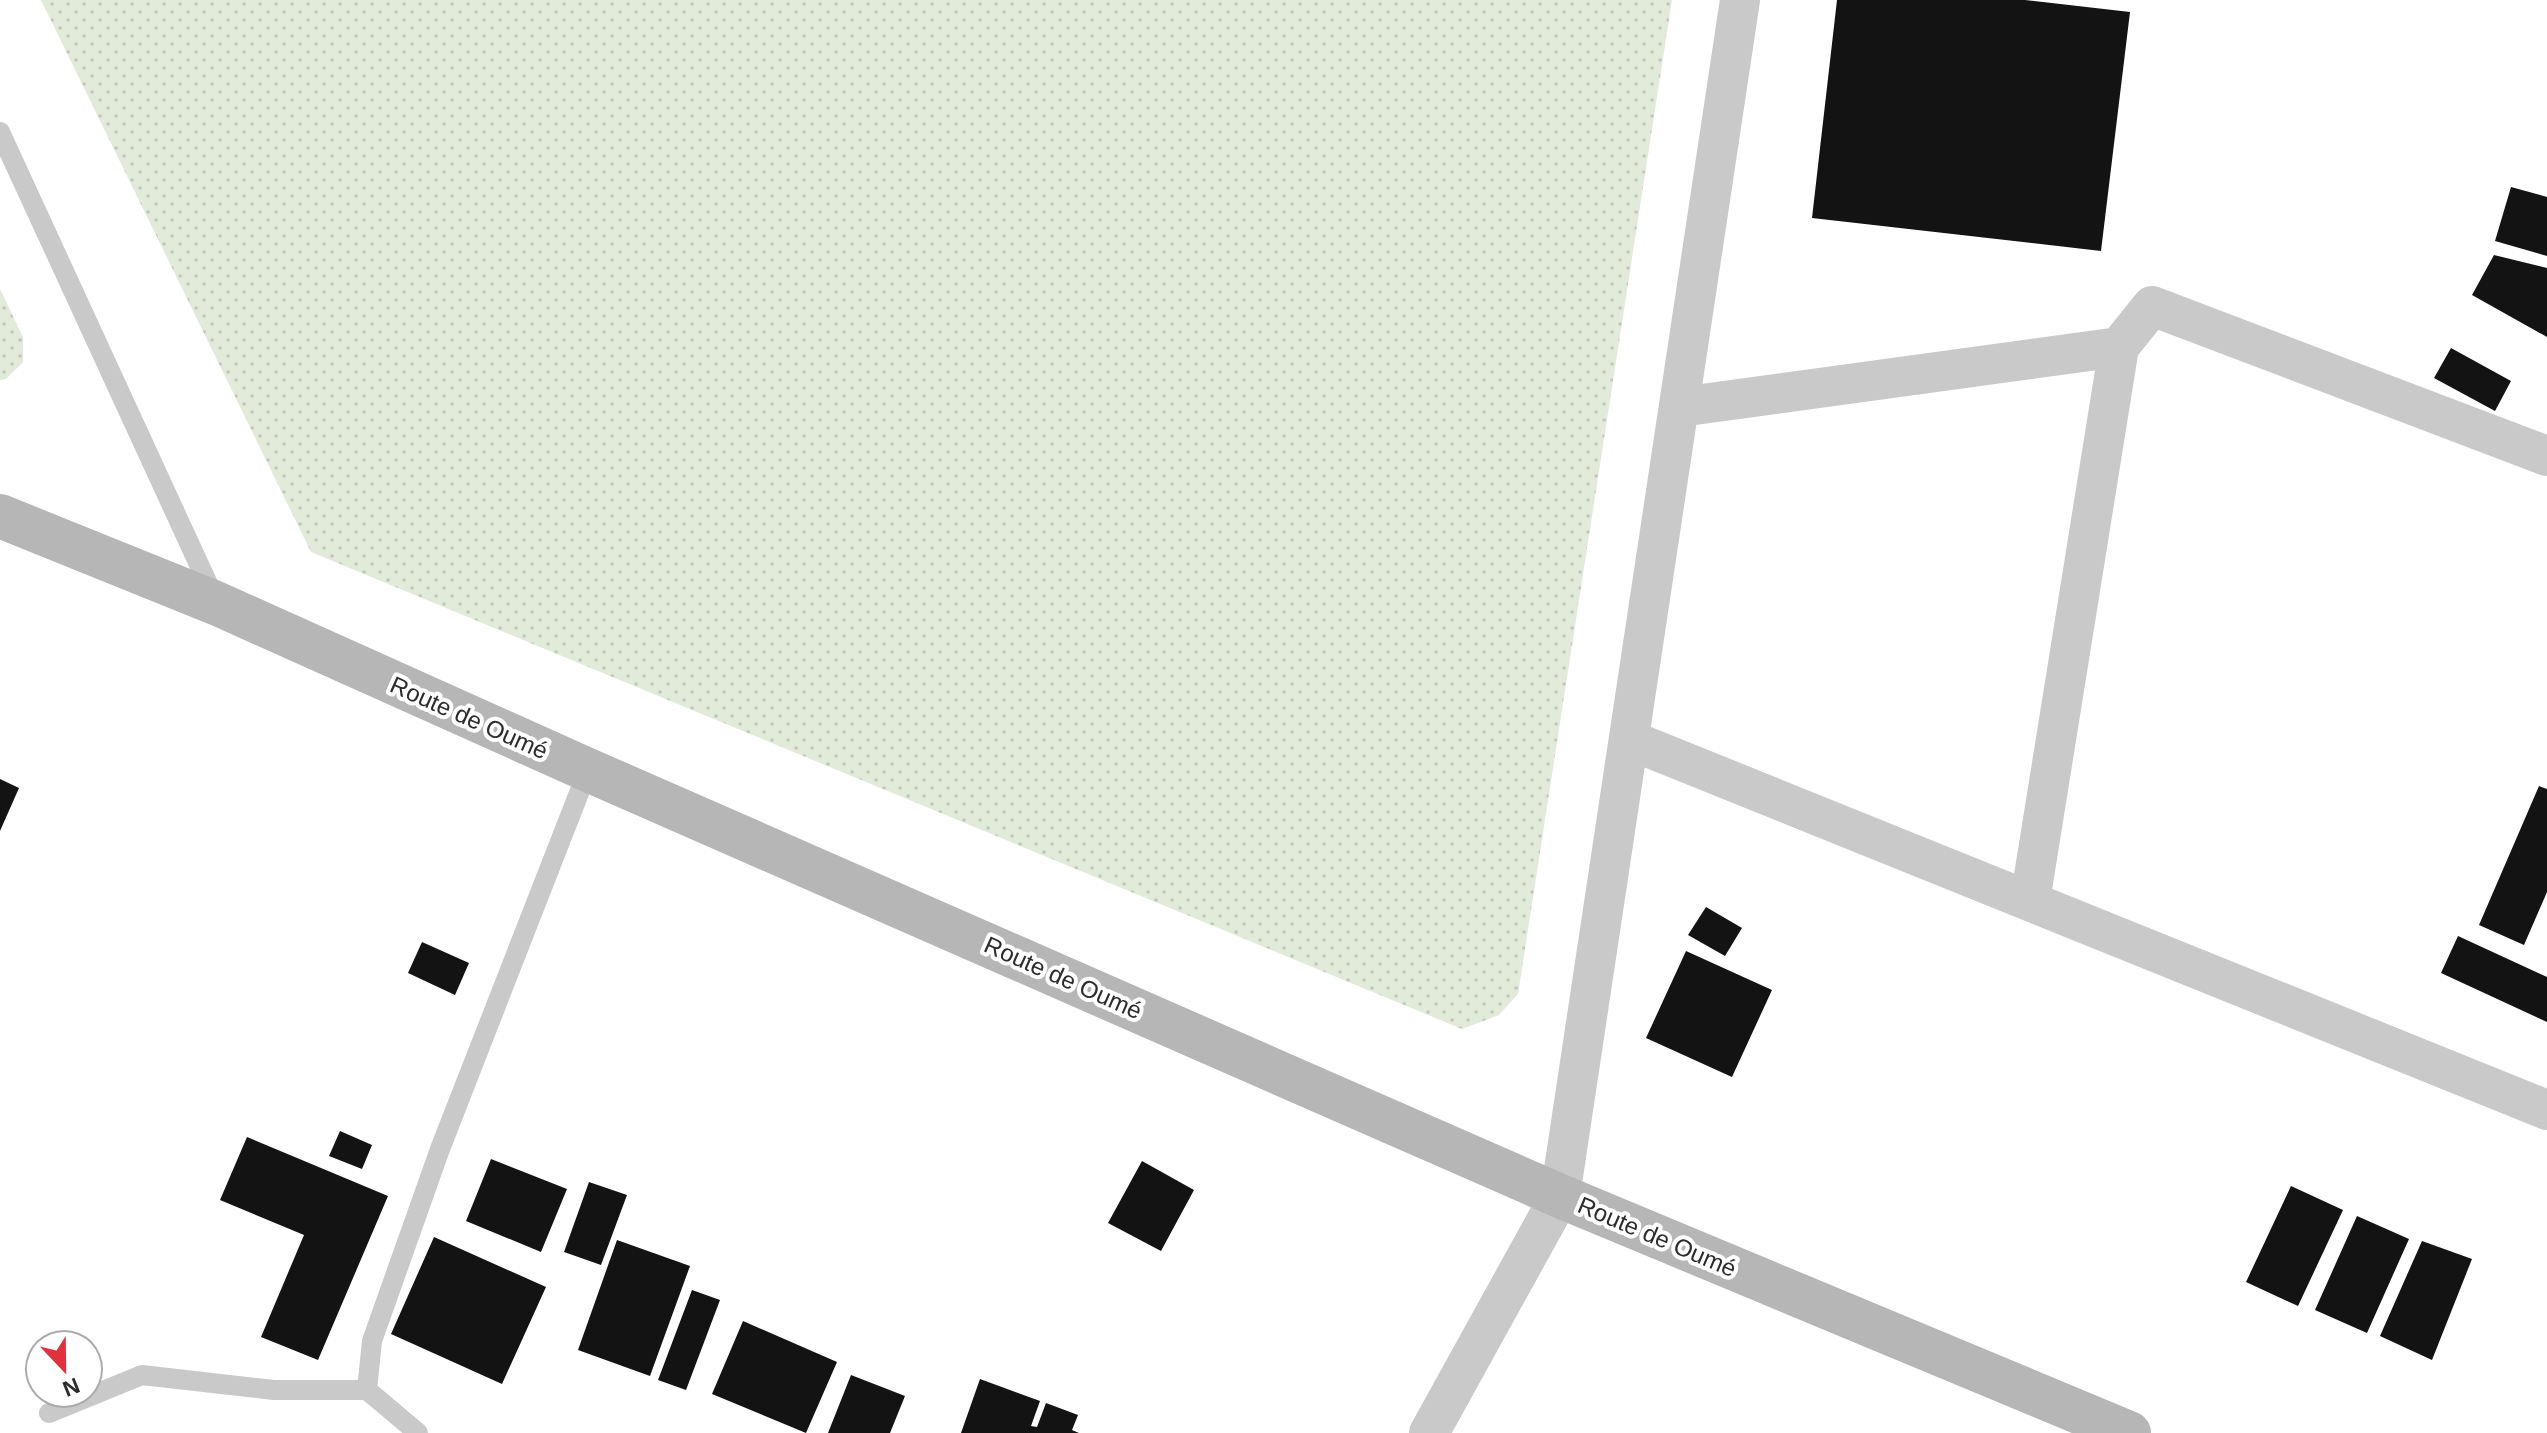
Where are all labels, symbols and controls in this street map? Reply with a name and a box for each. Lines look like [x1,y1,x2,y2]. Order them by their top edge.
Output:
street label: Route de Oumé [386,671,552,764]
street label: Route de Oumé [980,931,1146,1024]
street label: Route de Oumé [1574,1191,1740,1282]
north arrow [24,1329,104,1409]
text: N [59,1373,83,1402]

